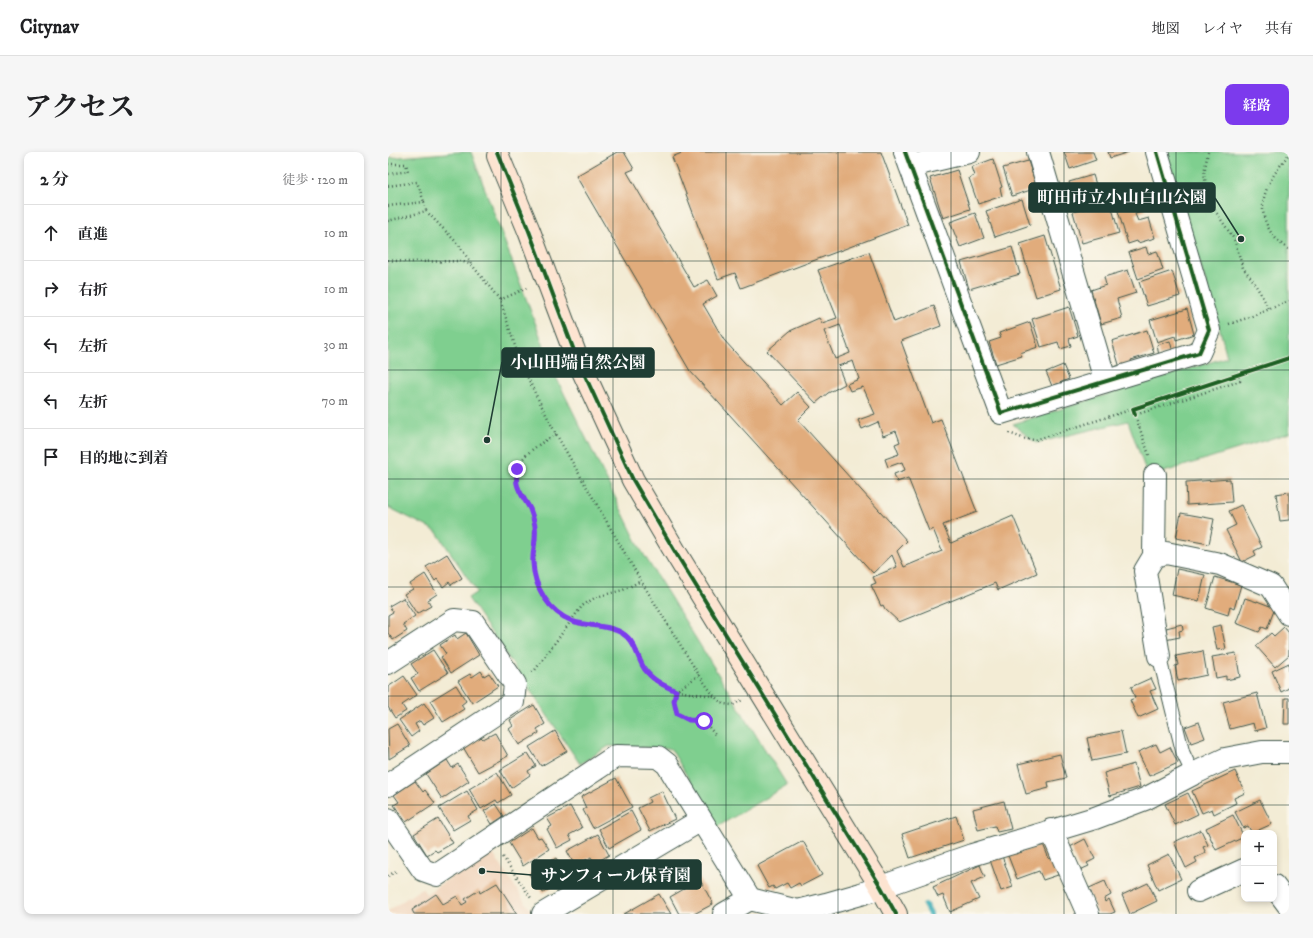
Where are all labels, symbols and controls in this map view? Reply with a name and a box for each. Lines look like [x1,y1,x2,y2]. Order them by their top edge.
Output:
text: Citynav [20,16,79,39]
text: 地図 [1152,20,1180,38]
text: レイヤ [1202,20,1243,38]
text: 共有 [1265,20,1293,38]
button: 経路 [1225,84,1289,125]
text: アクセス [24,90,135,125]
text: 2 分 [40,169,69,191]
text: 徒歩 · 120 m [283,172,348,188]
callout: 町田市立小山白山公園 [1029,183,1215,212]
text: 町田市立小山白山公園 [1037,187,1207,209]
icon: ahead [40,222,62,244]
text: 直進 [78,225,108,244]
text: 10 m [324,225,348,241]
icon: right [40,278,62,300]
text: 右折 [78,281,108,300]
text: 10 m [324,281,348,297]
icon: left [40,334,62,356]
text: 左折 [78,337,108,356]
text: 30 m [324,337,348,353]
callout: 小山田端自然公園 [502,348,654,377]
text: 小山田端自然公園 [510,352,646,374]
icon: left [40,390,62,412]
text: 左折 [78,393,108,412]
text: 70 m [322,393,348,409]
icon: arrive [40,446,62,468]
text: 目的地に到着 [78,449,168,468]
route end [508,460,526,478]
route start [695,712,713,730]
map controls [1241,830,1277,902]
button: + [1241,830,1277,866]
callout: サンフィール保育園 [532,860,701,889]
text: サンフィール保育園 [541,865,691,887]
button: − [1241,866,1277,902]

